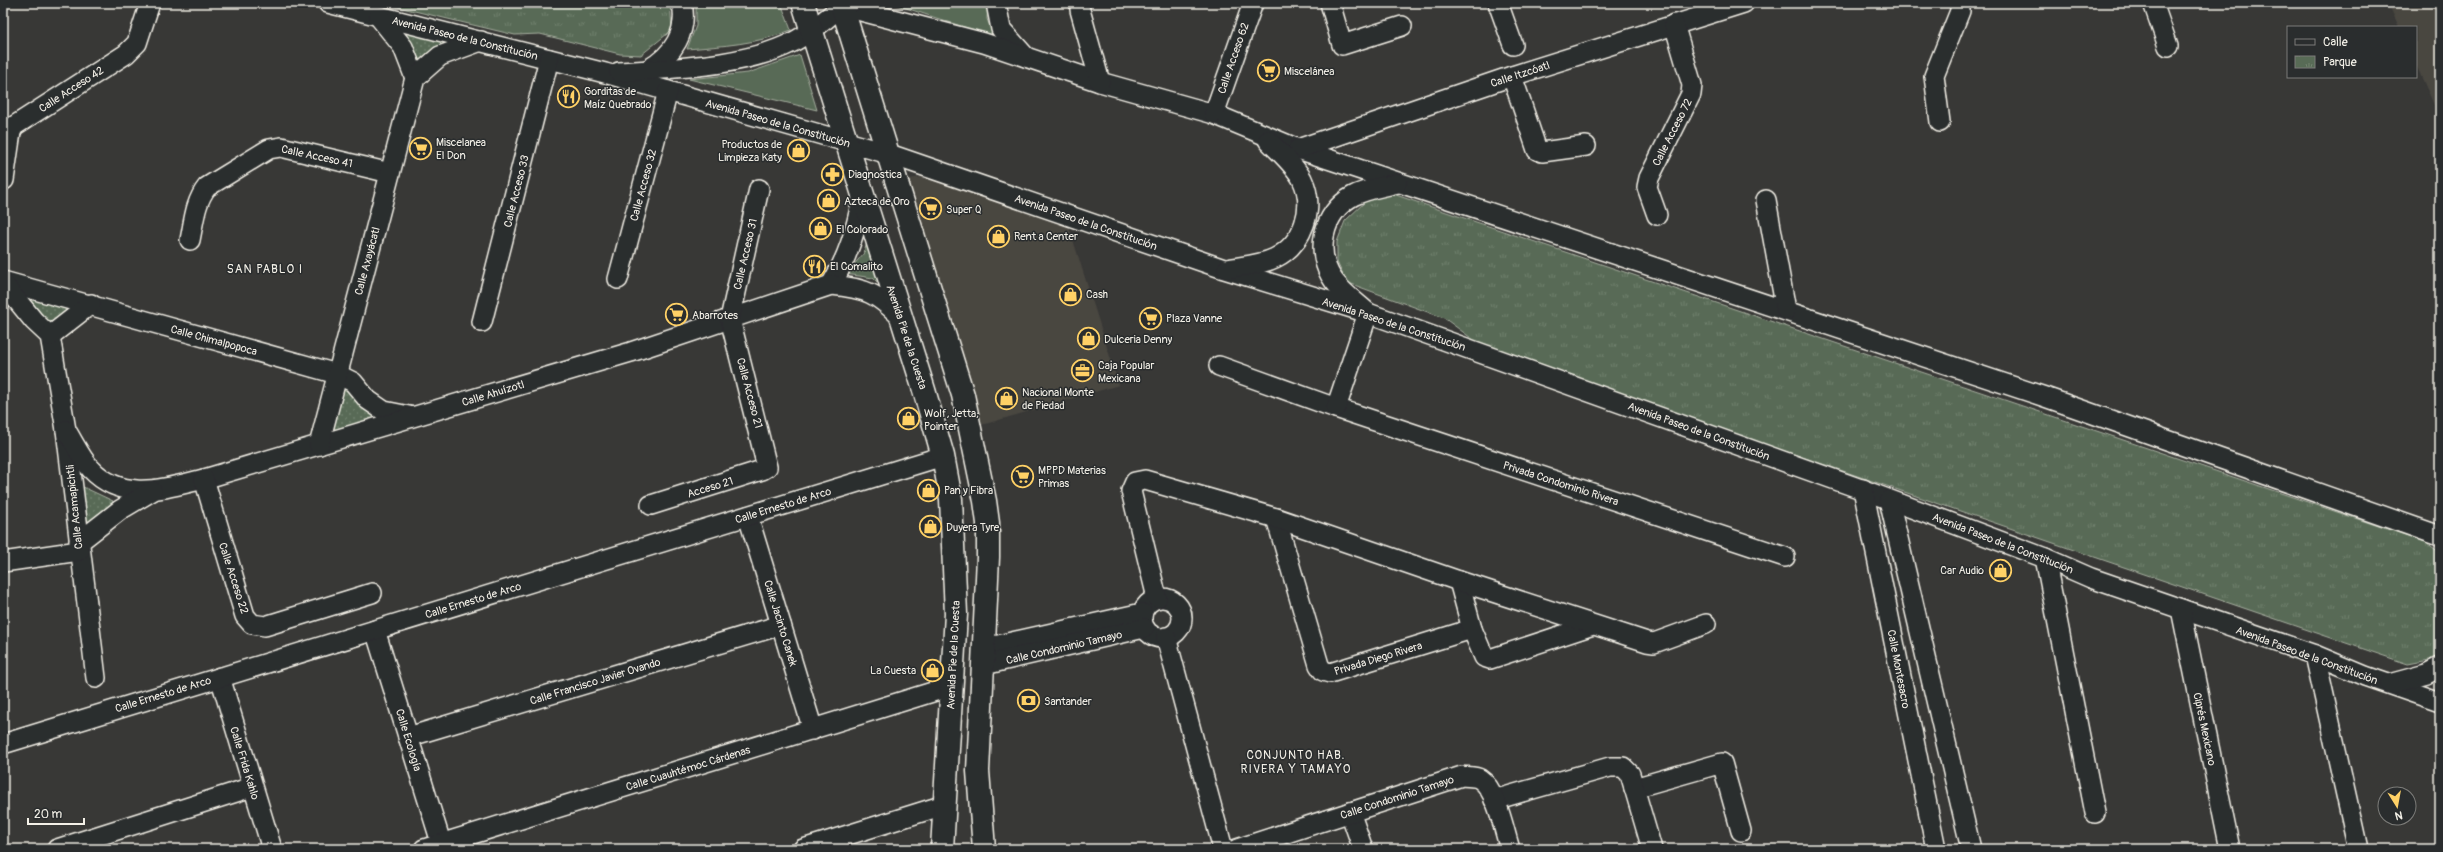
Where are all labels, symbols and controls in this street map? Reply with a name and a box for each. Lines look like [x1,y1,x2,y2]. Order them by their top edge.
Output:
street label: Avenida Paseo de la Constitución [390,14,539,63]
street label: Calle Acceso 62 [1215,21,1252,95]
legend [2287,26,2417,78]
text: Calle [2323,35,2348,50]
text: Parque [2323,55,2357,70]
supermarket icon: Miscelánea [1256,58,1282,84]
street label: Calle Itzcóatl [1489,59,1551,90]
street label: Calle Acceso 42 [37,64,106,115]
place label: Miscelánea [1284,65,1334,78]
restaurant icon: Gorditas de Maíz Quebrado [555,84,581,110]
place label: Gorditas de Maíz Quebrado [584,85,652,111]
street label: Calle Acceso 72 [1650,96,1695,168]
street label: Avenida Paseo de la Constitución [704,97,852,150]
supermarket icon: Miscelanea El Don [408,135,434,161]
place label: Miscelanea El Don [436,136,486,162]
shop icon: Productos de Limpieza Katy [785,137,811,163]
place label: Productos de Limpieza Katy [718,138,783,164]
street label: Calle Acceso 41 [280,143,354,170]
street label: Calle Acceso 32 [628,148,659,223]
street label: Calle Acceso 33 [501,154,532,229]
pharmacy icon: Diagnostica [819,161,845,187]
place label: Diagnostica [848,168,902,181]
shop icon: Azteca de Oro [816,188,842,214]
street label: Avenida Paseo de la Constitución [1013,192,1159,253]
place label: Azteca de Oro [844,195,910,208]
supermarket icon: Super Q [917,196,943,222]
place label: Super Q [946,203,982,216]
shop icon: El Colorado [807,216,833,242]
street label: Calle Acceso 31 [731,217,760,291]
place label: El Colorado [836,223,888,236]
shop icon: Rent a Center [986,223,1012,249]
street label: Calle Axayácatl [352,226,383,297]
place label: Rent a Center [1014,230,1078,243]
restaurant icon: El Comalito [802,253,828,279]
place label: El Comalito [830,260,883,273]
district label: SAN PABLO I [227,262,303,277]
shop icon: Cash [1057,281,1083,307]
street label: Avenida Pie de la Cuesta [883,283,930,391]
place label: Cash [1086,288,1108,301]
street label: Avenida Paseo de la Constitución [1320,295,1467,354]
supermarket icon: Abarrotes [664,302,690,328]
supermarket icon: Plaza Vanne [1138,305,1164,331]
place label: Abarrotes [692,309,738,322]
place label: Plaza Vanne [1166,312,1223,325]
street label: Calle Chimalpopoca [169,323,259,358]
shop icon: Dulceria Denny [1075,326,1101,352]
place label: Dulceria Denny [1104,333,1173,346]
street label: Calle Acceso 21 [734,357,765,430]
office icon: Caja Popular Mexicana [1070,358,1096,384]
place label: Caja Popular Mexicana [1098,359,1154,385]
street label: Calle Ahuízotl [460,378,526,409]
shop icon: Nacional Monte de Piedad [993,385,1019,411]
place label: Nacional Monte de Piedad [1022,386,1095,412]
street label: Avenida Paseo de la Constitución [1626,400,1772,463]
shop icon: Wolf, Jetta, Pointer [896,406,922,432]
place label: Wolf, Jetta, Pointer [924,407,979,433]
street label: Privada Condominio Rivera [1501,459,1620,508]
supermarket icon: MPPD Materias Primas [1010,463,1036,489]
street label: Calle Acamapichtli [64,464,85,550]
place label: MPPD Materias Primas [1038,464,1106,490]
street label: Acceso 21 [686,474,735,501]
shop icon: Pan y Fibra [915,477,941,503]
place label: Pan y Fibra [944,484,993,497]
street label: Calle Ernesto de Arco [734,485,833,526]
street label: Avenida Paseo de la Constitución [1930,510,2075,576]
shop icon: Duyera Tyre [917,514,943,540]
place label: Duyera Tyre [946,521,1000,534]
street label: Calle Acceso 22 [216,541,251,615]
shop icon: Car Audio [1987,557,2013,583]
place label: Car Audio [1940,564,1984,577]
street label: Calle Jacinto Canek [761,578,800,668]
street label: Calle Ernesto de Arco [424,580,523,621]
street label: Avenida Pie de la Cuesta [944,600,963,710]
street label: Avenida Paseo de la Constitución [2234,624,2380,687]
street label: Calle Condominio Tamayo [1005,628,1123,667]
street label: Calle Montesacro [1885,629,1913,710]
street label: Privada Diego Rivera [1333,639,1424,678]
street label: Calle Francisco Javier Ovando [528,655,662,708]
shop icon: La Cuesta [919,657,945,683]
place label: La Cuesta [870,664,916,677]
street label: Calle Ernesto de Arco [114,674,213,715]
bank icon: Santander [1015,688,1041,714]
street label: Ciprés Mexicano [2190,691,2219,767]
place label: Santander [1044,695,1092,708]
street label: Calle Ecología [393,707,424,773]
street label: Calle Frida Kahlo [227,725,262,801]
street label: Calle Cuauhtémoc Cárdenas [624,743,752,794]
district label: CONJUNTO HAB. RIVERA Y TAMAYO [1241,748,1351,777]
street label: Calle Condominio Tamayo [1339,773,1456,822]
north arrow [2377,786,2417,826]
scale bar [28,800,84,826]
text: 20 m [34,807,63,822]
text: N [2393,808,2404,823]

